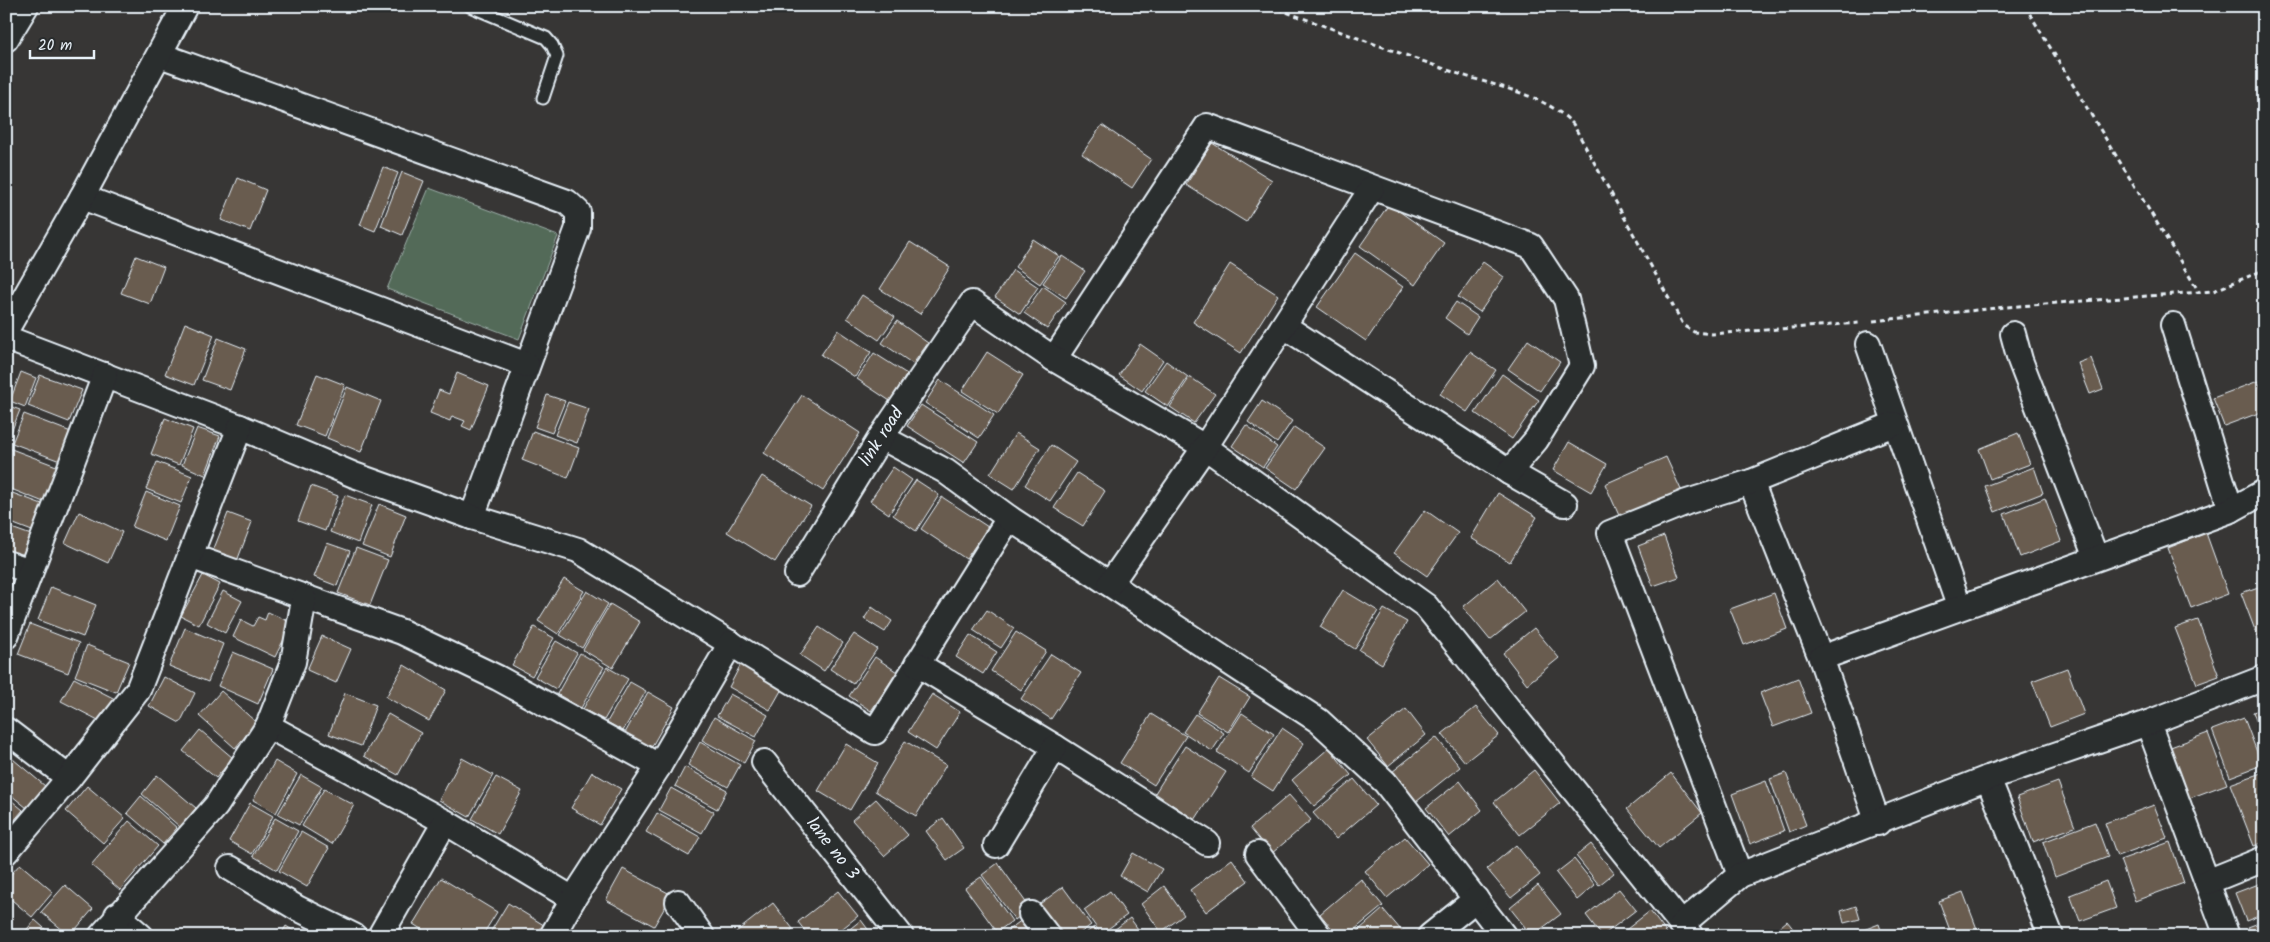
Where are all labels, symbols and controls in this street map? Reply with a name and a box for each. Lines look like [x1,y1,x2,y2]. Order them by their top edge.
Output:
scale bar [30,28,94,60]
text: 20 m [38,34,72,58]
street label: link road [852,401,913,472]
street label: lane no 3 [798,811,866,887]

